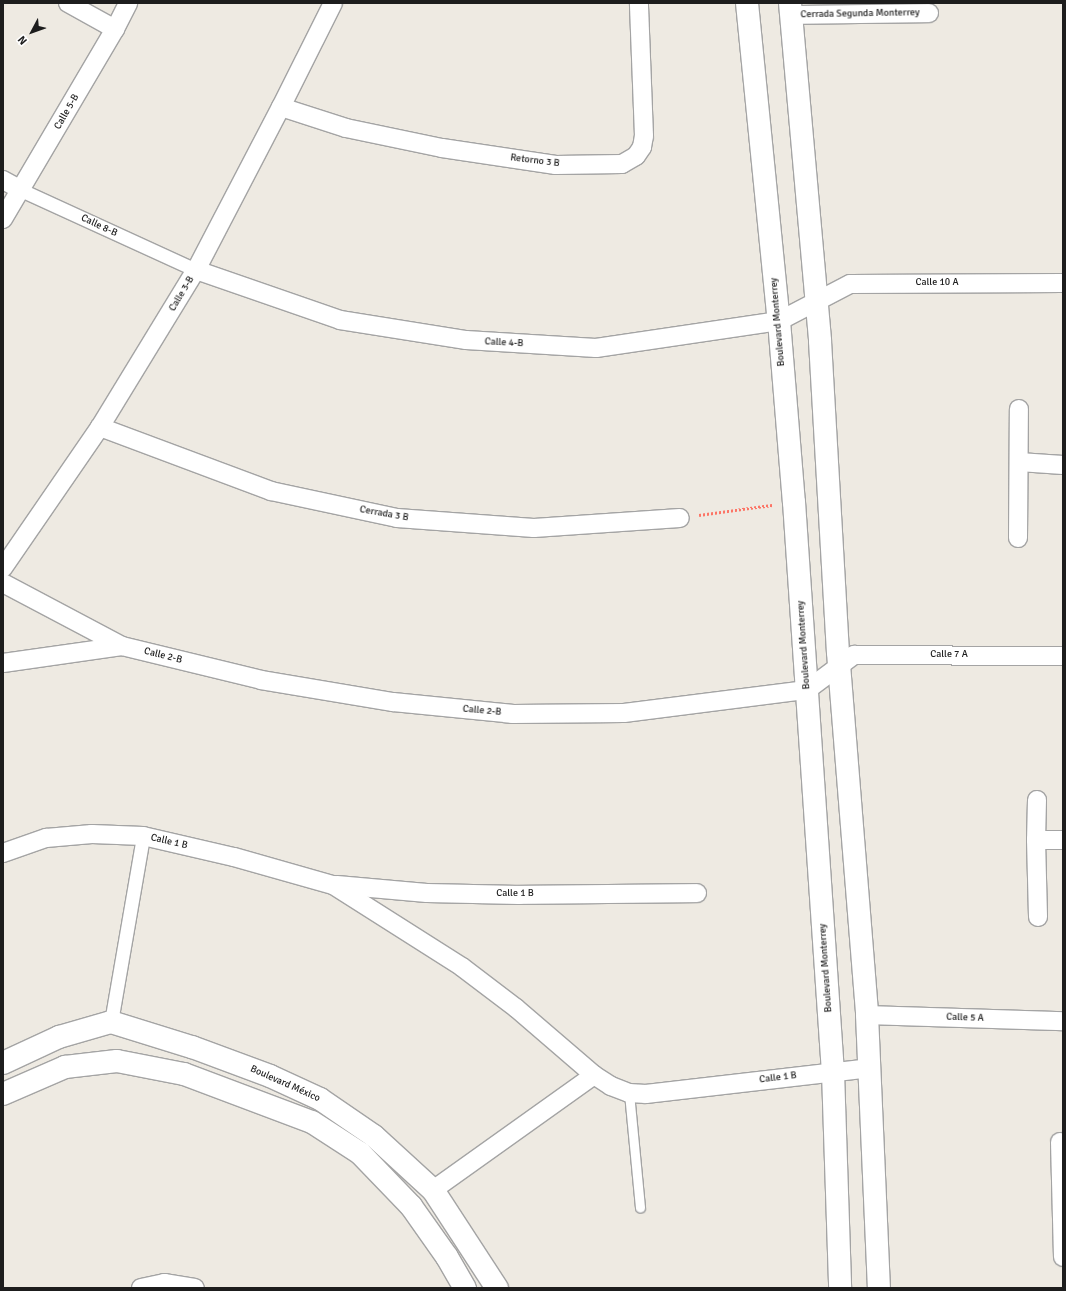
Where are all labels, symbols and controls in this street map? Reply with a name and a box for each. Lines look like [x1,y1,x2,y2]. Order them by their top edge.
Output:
street label: Cerrada Segunda Monterrey [800,7,920,21]
north arrow [12,12,52,52]
text: N [15,33,30,47]
street label: Calle 5-B [52,92,82,132]
street label: Retorno 3 B [510,152,560,170]
street label: Calle 8-B [79,212,119,240]
street label: Calle 3-B [167,274,197,314]
street label: Boulevard Monterrey [768,277,788,367]
street label: Calle 10 A [915,277,959,289]
street label: Calle 4-B [484,336,524,350]
street label: Cerrada 3 B [359,504,409,524]
street label: Boulevard Monterrey [795,600,813,690]
street label: Calle 2-B [143,645,183,667]
street label: Calle 7 A [930,649,968,661]
street label: Calle 2-B [462,703,502,719]
street label: Calle 1 B [149,832,189,852]
street label: Calle 1 B [496,888,534,900]
street label: Boulevard Monterrey [817,923,835,1013]
street label: Calle 5 A [946,1011,984,1025]
street label: Boulevard México [248,1063,322,1105]
street label: Calle 1 B [759,1070,797,1086]

